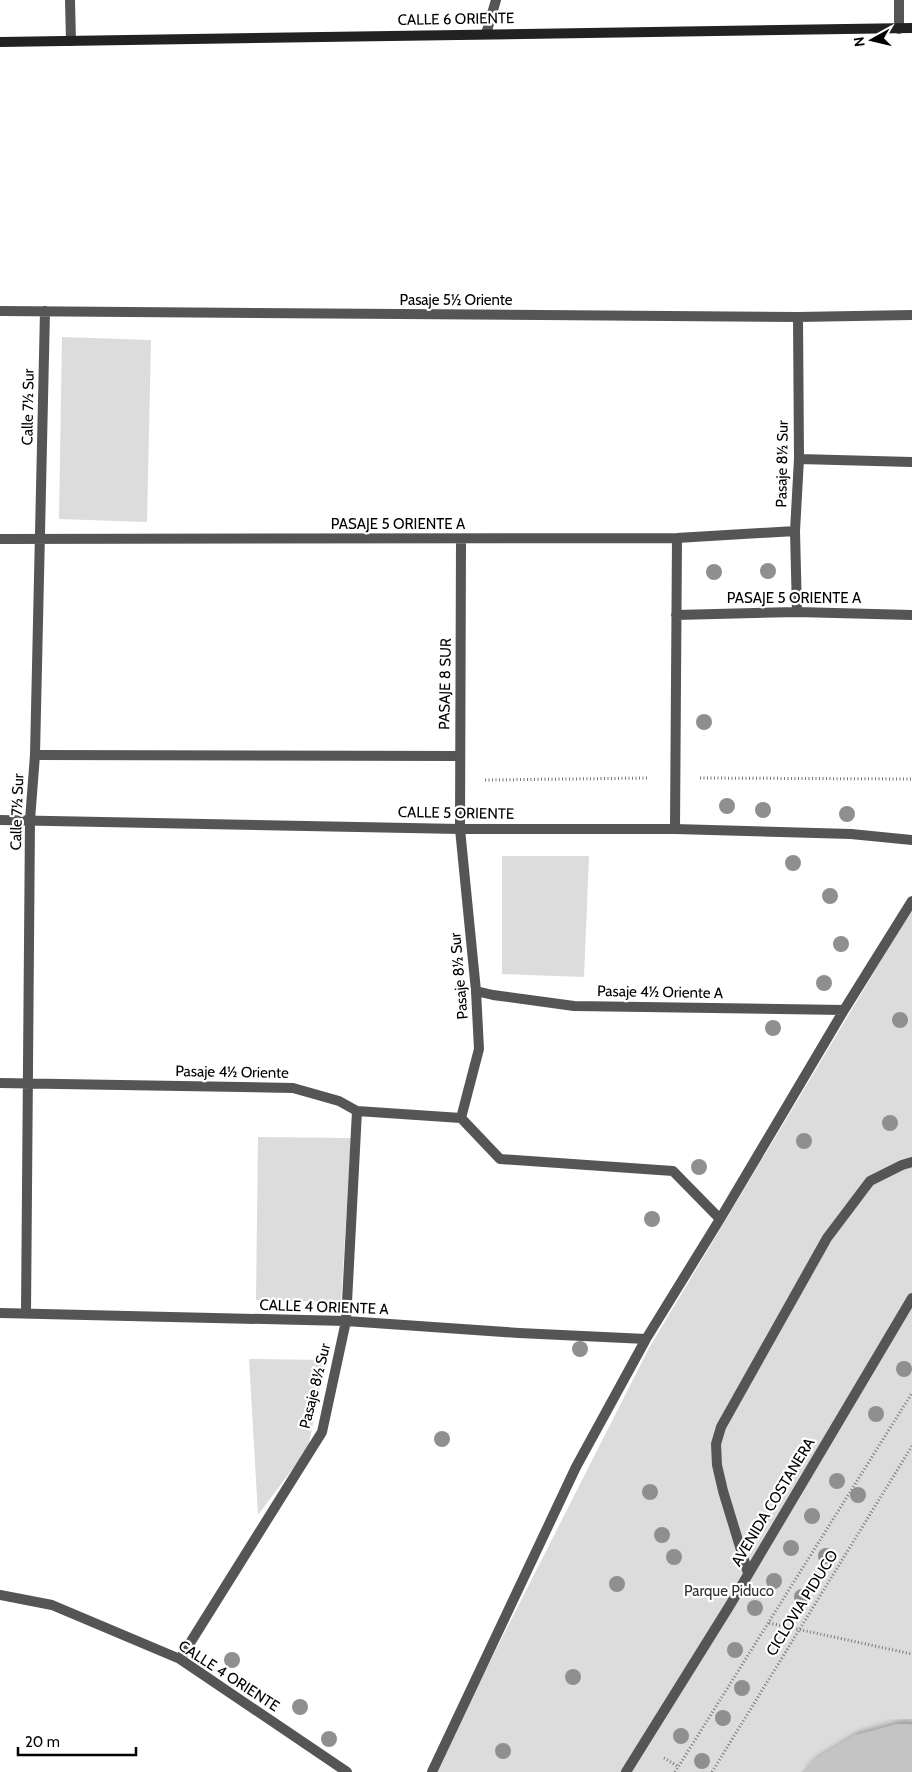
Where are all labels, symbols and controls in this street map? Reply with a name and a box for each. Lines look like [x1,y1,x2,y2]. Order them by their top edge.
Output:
street label: CALLE 6 ORIENTE [398,9,514,29]
north arrow [847,15,897,65]
text: N [850,36,869,48]
street label: Pasaje 5½ Oriente [400,291,513,309]
street label: Calle 7½ Sur [18,368,38,446]
street label: Pasaje 8½ Sur [772,420,792,508]
street label: PASAJE 5 ORIENTE A [331,515,466,533]
street label: PASAJE 5 ORIENTE A [727,589,862,607]
street label: PASAJE 8 SUR [435,638,455,730]
street label: Calle 7½ Sur [7,773,27,851]
street label: CALLE 5 ORIENTE [398,803,514,823]
street label: Pasaje 8½ Sur [446,932,472,1020]
street label: Pasaje 4½ Oriente A [597,982,724,1002]
street label: Pasaje 4½ Oriente [175,1062,289,1082]
street label: CALLE 4 ORIENTE A [259,1296,390,1318]
street label: Pasaje 8½ Sur [296,1341,334,1430]
street label: AVENIDA COSTANERA [728,1434,819,1569]
street label: CICLOVIA PIDUCO [762,1547,842,1659]
park label: Parque Piduco [684,1582,774,1600]
street label: CALLE 4 ORIENTE [175,1637,283,1715]
scale bar [18,1724,135,1756]
text: 20 m [25,1733,60,1751]

